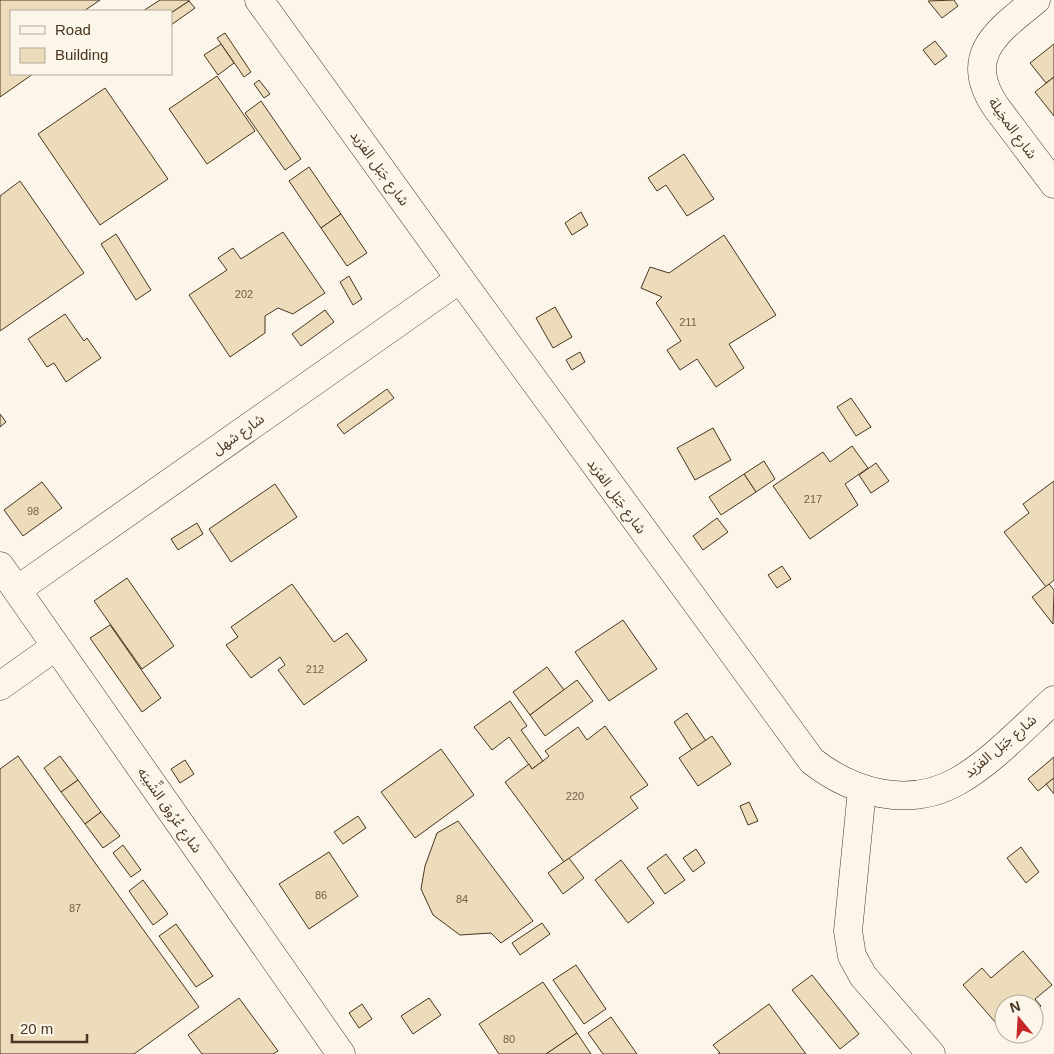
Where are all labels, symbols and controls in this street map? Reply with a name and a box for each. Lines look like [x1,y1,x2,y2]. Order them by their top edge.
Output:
legend [10,10,172,75]
text: Road [55,21,91,38]
text: Building [55,46,108,63]
street label: شارع المخِيلة [983,94,1040,163]
street label: شارع جَبَل الفرَيد [345,127,413,210]
house number: 202 [235,288,253,300]
house number: 211 [679,316,697,328]
street label: شارع شهل [209,410,269,460]
street label: شارع جَبَل الفرَيد [582,455,650,538]
house number: 217 [804,493,822,505]
house number: 98 [27,505,39,517]
house number: 212 [306,663,324,675]
street label: شارع جَبَل الفرَيد [961,711,1041,783]
street label: شارع عُرُوق الشِّيبَه [132,763,208,857]
house number: 220 [566,790,584,802]
house number: 86 [315,889,327,901]
house number: 84 [456,893,468,905]
house number: 87 [69,902,81,914]
north arrow [994,994,1044,1044]
text: N [1008,997,1022,1016]
scale bar [12,1012,88,1044]
text: 20 m [20,1020,53,1037]
house number: 80 [503,1033,515,1045]

